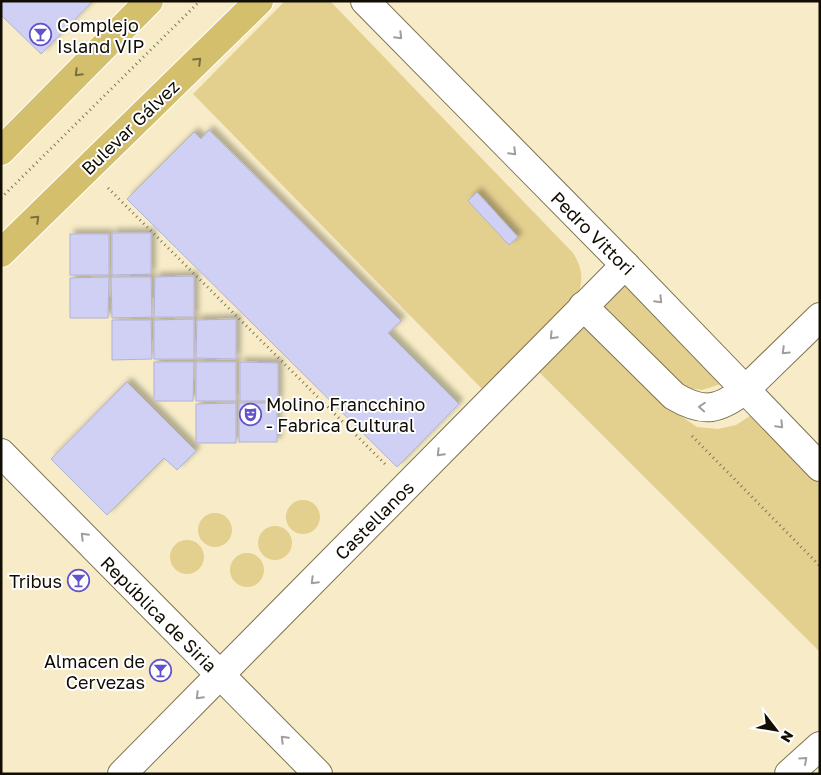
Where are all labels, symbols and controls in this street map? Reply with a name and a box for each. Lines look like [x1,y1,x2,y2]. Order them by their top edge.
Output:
place label: Complejo Island VIP [57,14,144,57]
bar icon: Complejo Island VIP [29,23,53,47]
one-way arrow [393,30,402,39]
one-way arrow [192,58,201,67]
one-way arrow [75,68,84,77]
street label: Bulevar Gálvez [77,75,183,179]
one-way arrow [507,146,516,155]
street label: Pedro Vittori [547,187,639,279]
one-way arrow [30,216,39,225]
one-way arrow [653,294,662,303]
one-way arrow [550,331,559,340]
one-way arrow [782,345,791,354]
place label: Molino Francchino - Fabrica Cultural [266,393,425,436]
one-way arrow [698,401,706,412]
theatre icon: Molino Francchino - Fabrica Cultural [238,402,262,426]
one-way arrow [774,419,783,428]
one-way arrow [437,447,446,456]
street label: Castellanos [330,476,418,564]
one-way arrow [80,533,89,542]
street label: República de Siria [96,551,222,677]
bar icon: Tribus [66,569,90,593]
place label: Tribus [9,570,62,592]
one-way arrow [310,575,319,584]
place label: Almacen de Cervezas [44,650,145,693]
bar icon: Almacen de Cervezas [149,659,173,683]
one-way arrow [196,691,205,700]
north arrow [751,705,801,755]
text: N [778,728,798,746]
one-way arrow [281,736,290,745]
one-way arrow [799,757,808,766]

